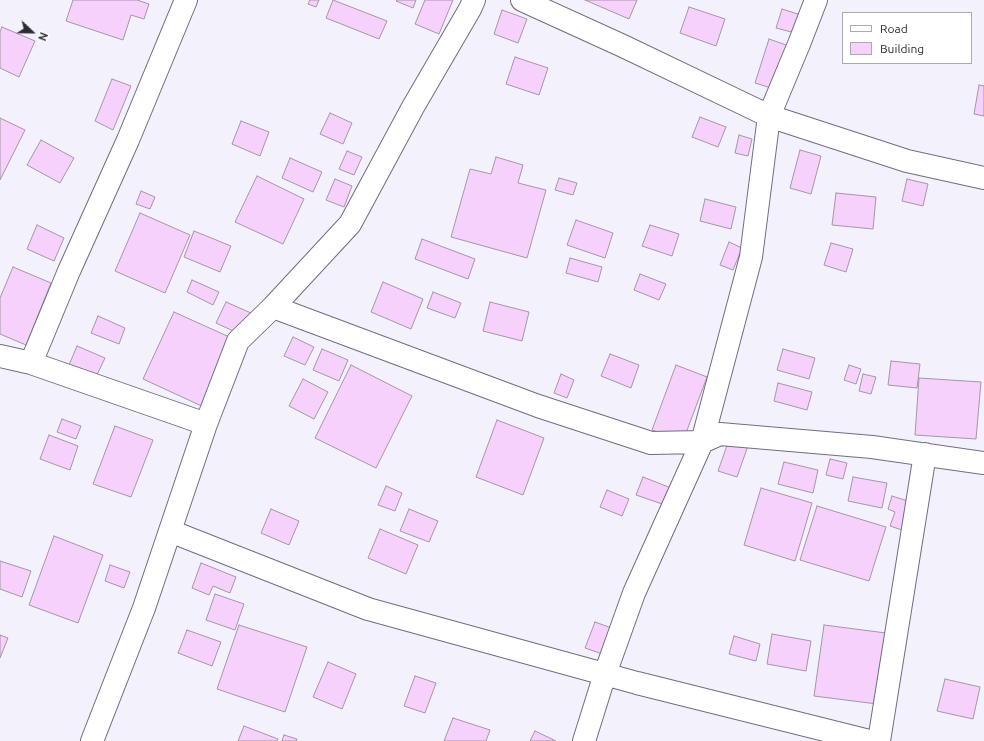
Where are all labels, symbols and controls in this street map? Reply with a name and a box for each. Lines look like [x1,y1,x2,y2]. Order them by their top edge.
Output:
north arrow [12,12,52,52]
legend [842,12,972,64]
text: Road [880,22,908,35]
text: N [36,30,50,43]
text: Building [880,42,924,55]

